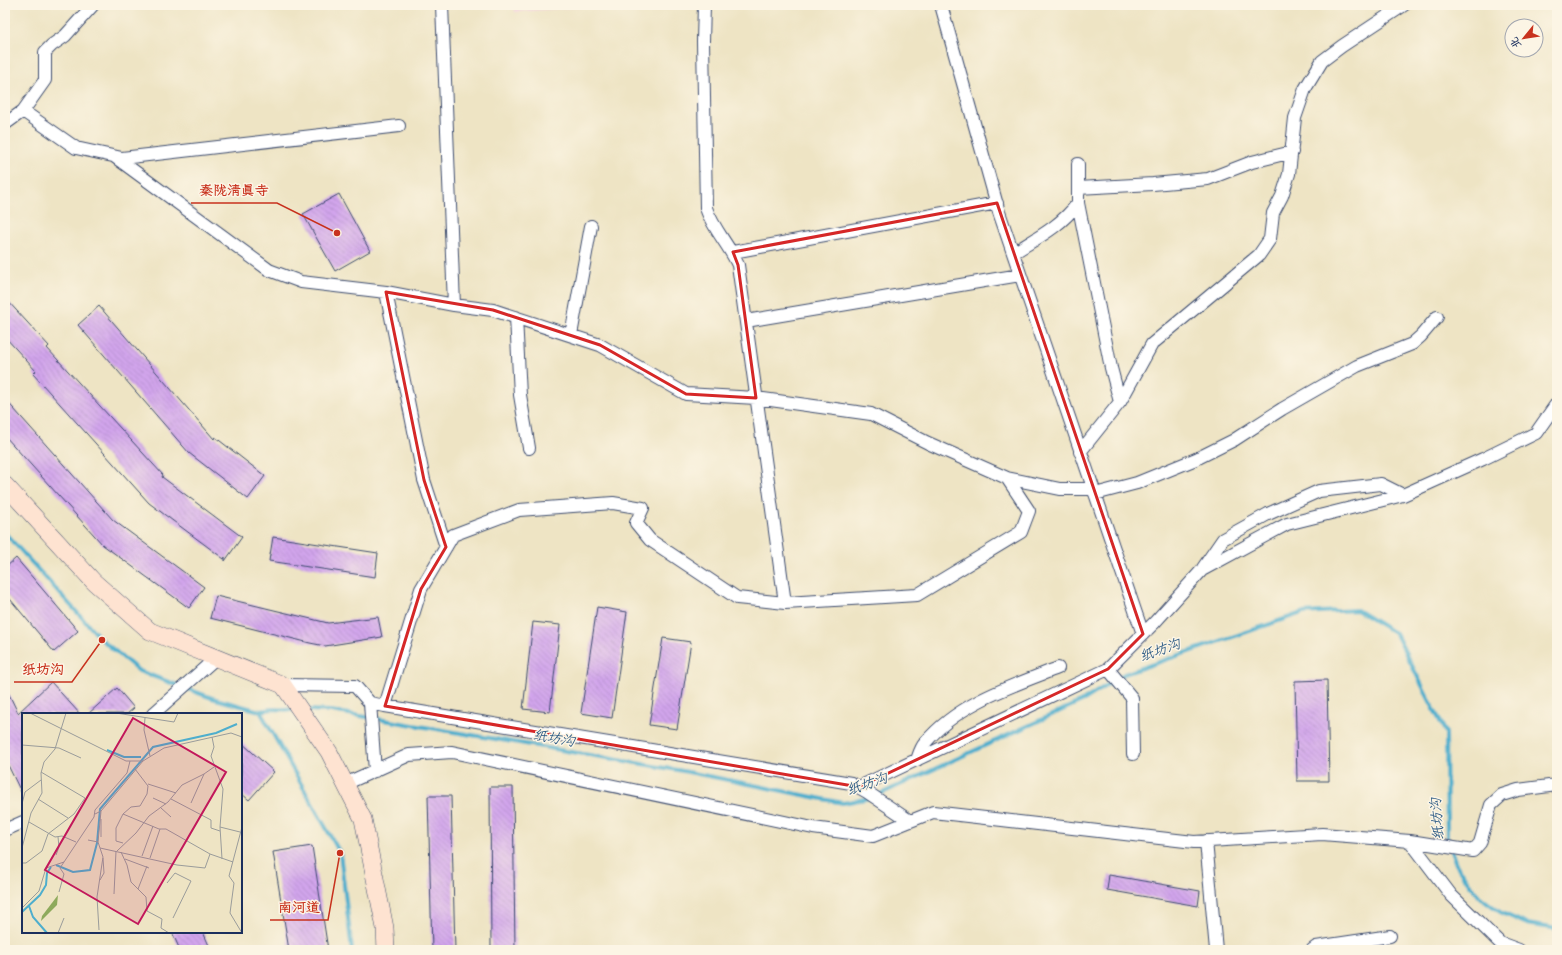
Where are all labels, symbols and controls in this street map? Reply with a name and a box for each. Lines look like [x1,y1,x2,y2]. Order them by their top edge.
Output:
north arrow [1504,18,1544,58]
text: 北 [1507,35,1524,51]
callout: 秦陇清真寺 [191,177,277,203]
text: 秦陇清真寺 [199,182,269,199]
water label: 纸坊沟 [1137,634,1185,665]
callout: 纸坊沟 [14,656,72,682]
text: 纸坊沟 [22,661,64,678]
inset map [22,713,242,933]
water label: 纸坊沟 [532,726,578,750]
water label: 纸坊沟 [844,769,892,799]
water label: 纸坊沟 [1427,795,1447,841]
callout: 南河道 [270,894,328,920]
text: 南河道 [278,899,320,916]

